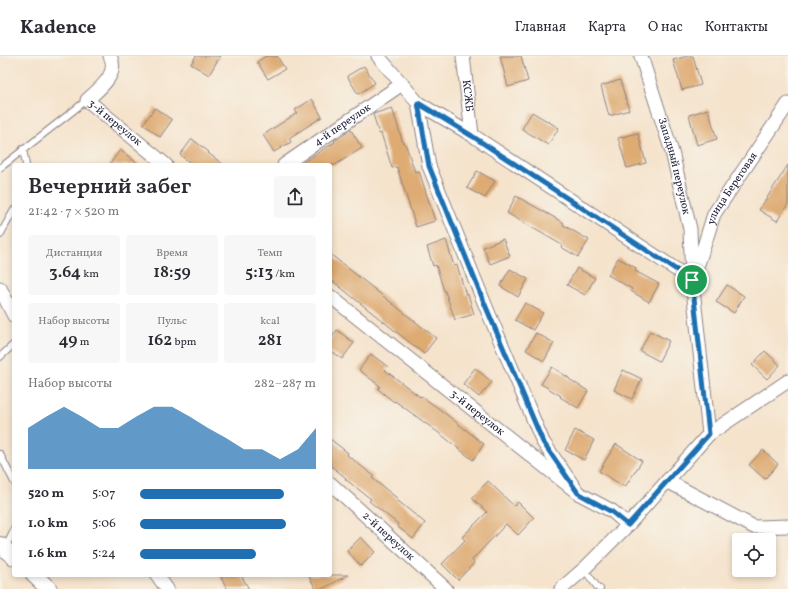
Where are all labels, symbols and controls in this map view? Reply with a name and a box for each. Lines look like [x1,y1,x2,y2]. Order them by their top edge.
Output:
text: Kadence [20,15,96,41]
text: Главная [515,18,566,37]
text: Карта [588,18,626,37]
text: О нас [648,18,683,37]
text: Контакты [705,18,768,37]
street label: КСЖБ [458,79,477,113]
street label: 3-й переулок [85,96,145,150]
street label: 4-й переулок [311,100,374,150]
street label: Западный переулок [654,116,694,216]
street label: улица Береговая [704,149,761,227]
text: Вечерний забег [28,172,191,203]
button: share [274,176,316,218]
text: 21:42 · 7 × 520 m [28,203,119,221]
text: Дистанция [46,246,102,261]
text: Время [156,246,188,261]
text: Темп [258,246,282,261]
text: 3.64 [49,261,81,284]
text: 18:59 [153,261,191,284]
text: 5:13 [245,261,273,284]
pin [675,263,709,297]
text: km [81,267,99,282]
text: /km [273,267,295,282]
icon: arrive [681,269,703,291]
text: Набор высоты [38,314,110,329]
text: Пульс [157,314,187,329]
text: kcal [260,314,280,329]
text: 49 [59,329,78,352]
text: 162 [148,329,172,352]
text: 281 [258,329,282,352]
text: m [78,335,89,350]
text: bpm [172,335,196,350]
text: Набор высоты [28,375,112,393]
text: 282–287 m [254,375,316,393]
street label: 3-й переулок [447,387,508,439]
text: 520 m [28,485,64,503]
text: 5:07 [92,485,115,503]
street label: 2-й переулок [359,509,418,564]
text: 1.0 km [28,515,68,533]
text: 5:06 [92,515,116,533]
map controls [732,533,776,577]
button: locate [732,533,776,577]
text: 1.6 km [28,545,67,563]
text: 5:24 [92,545,116,563]

